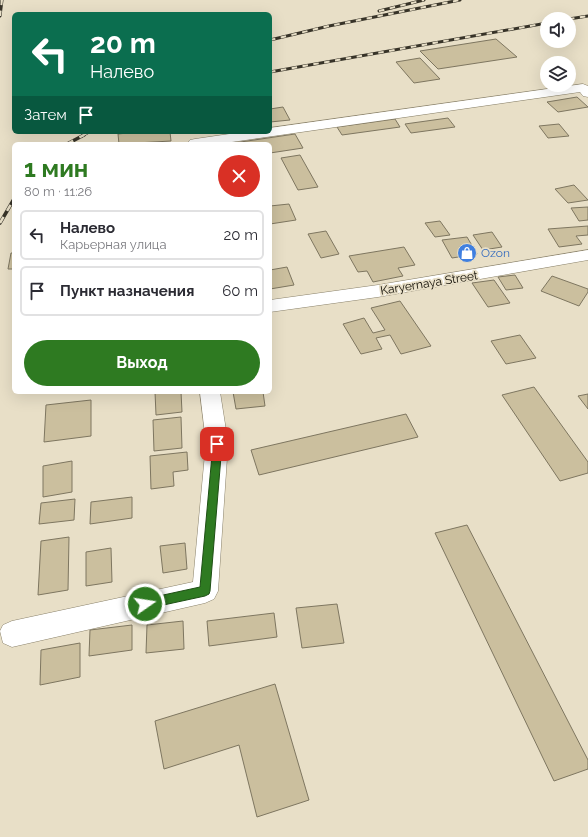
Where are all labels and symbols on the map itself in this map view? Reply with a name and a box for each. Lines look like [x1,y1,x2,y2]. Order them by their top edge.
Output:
shop icon: Ozon [456,242,478,264]
place label: Ozon [481,246,510,260]
street label: Karyernaya Street [379,268,479,298]
pin [200,427,234,461]
position arrow [124,583,166,625]

